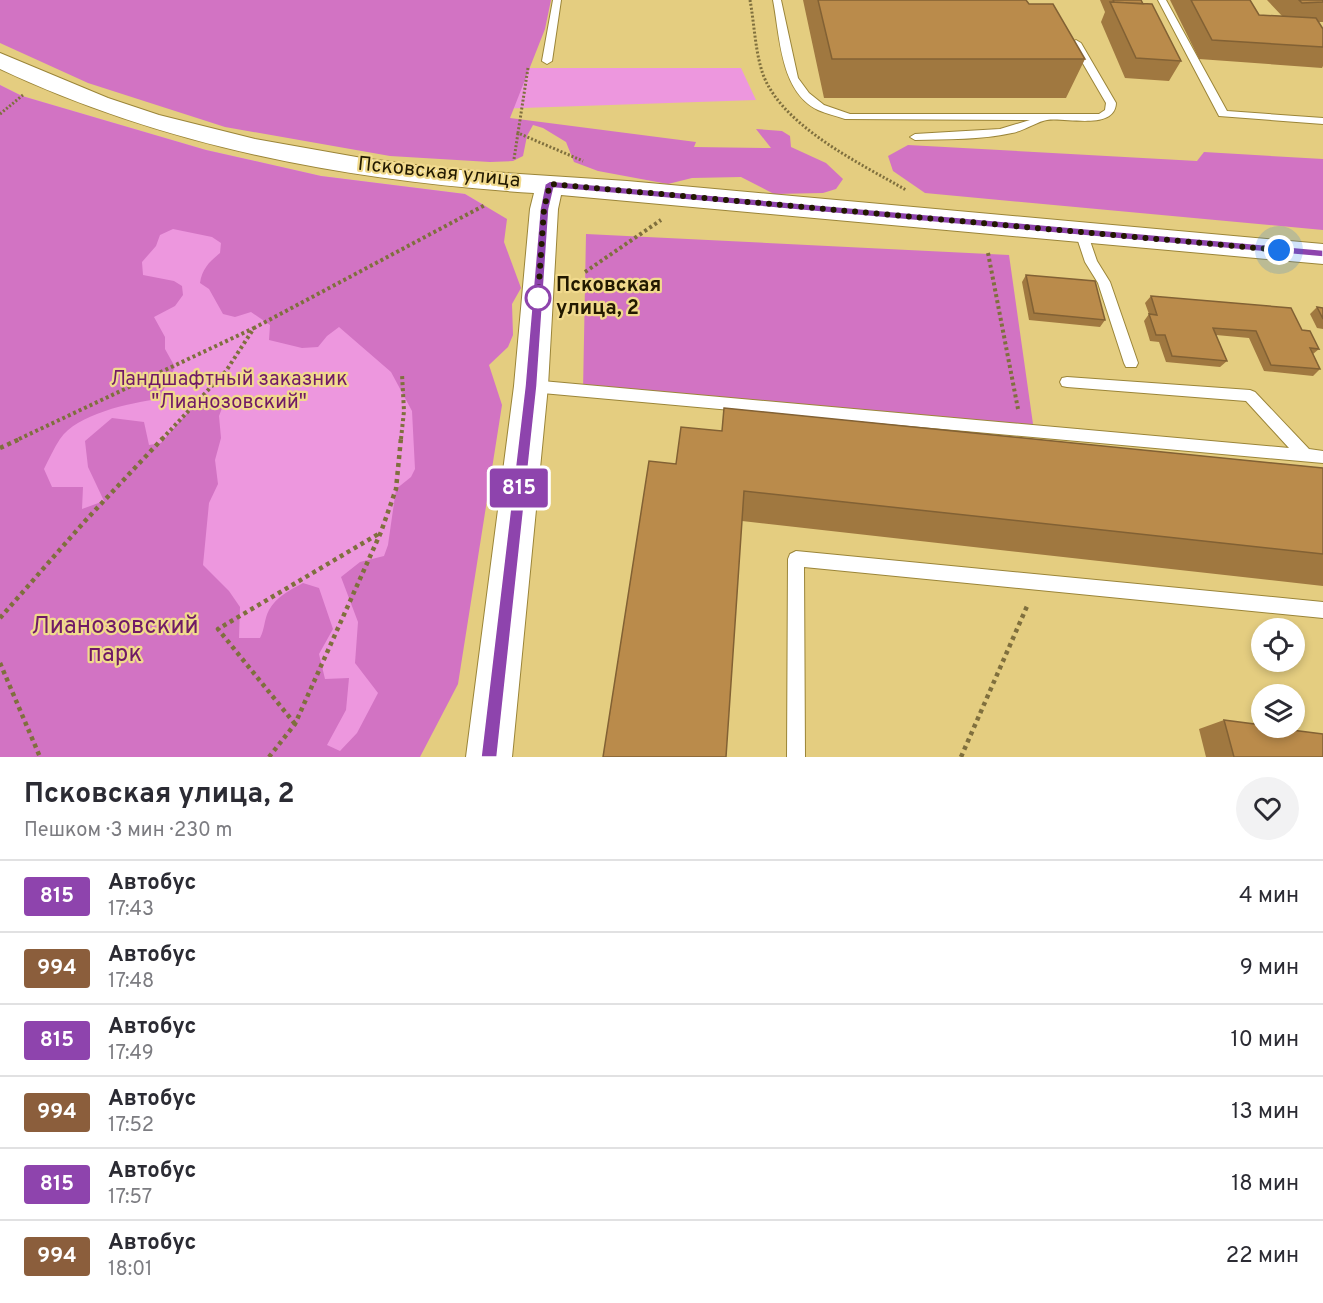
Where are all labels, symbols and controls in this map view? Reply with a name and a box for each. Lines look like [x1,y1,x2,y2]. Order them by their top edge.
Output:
street label: Псковская улица [357,152,521,194]
your location [1264,235,1294,265]
place label: Псковская улица, 2 [556,273,661,322]
marker: Псковская улица, 2 [525,285,551,311]
park label: Ландшафтный заказник "Лианозовский" [110,367,348,416]
line badge: 815 [484,468,554,508]
text: 815 [502,475,536,502]
park label: Лианозовский парк [31,612,199,670]
map controls [1251,618,1305,738]
button: locate [1251,618,1305,672]
button: layers [1251,684,1305,738]
text: Псковская улица, 2 [24,777,295,813]
button: heart [1236,777,1299,840]
text: Пешком · 3 мин · 230 m [24,818,233,844]
text: Автобус [108,870,196,897]
text: 815 [40,883,74,910]
text: 4 мин [1239,883,1299,910]
text: 17:43 [108,897,154,923]
text: Автобус [108,942,196,969]
text: 994 [37,955,77,982]
text: 9 мин [1240,955,1299,982]
text: 17:48 [108,969,154,995]
text: Автобус [108,1014,196,1041]
text: 815 [40,1027,74,1054]
text: 10 мин [1230,1027,1299,1054]
text: 17:49 [108,1041,154,1067]
text: Автобус [108,1086,196,1113]
text: 994 [37,1099,77,1126]
text: 13 мин [1231,1099,1299,1126]
text: 17:52 [108,1113,154,1139]
text: Автобус [108,1158,196,1185]
text: 815 [40,1171,74,1198]
text: 18 мин [1231,1171,1299,1198]
text: 17:57 [108,1185,152,1211]
text: Автобус [108,1230,196,1257]
text: 994 [37,1243,77,1270]
text: 22 мин [1226,1243,1299,1270]
text: 18:01 [108,1257,152,1283]

